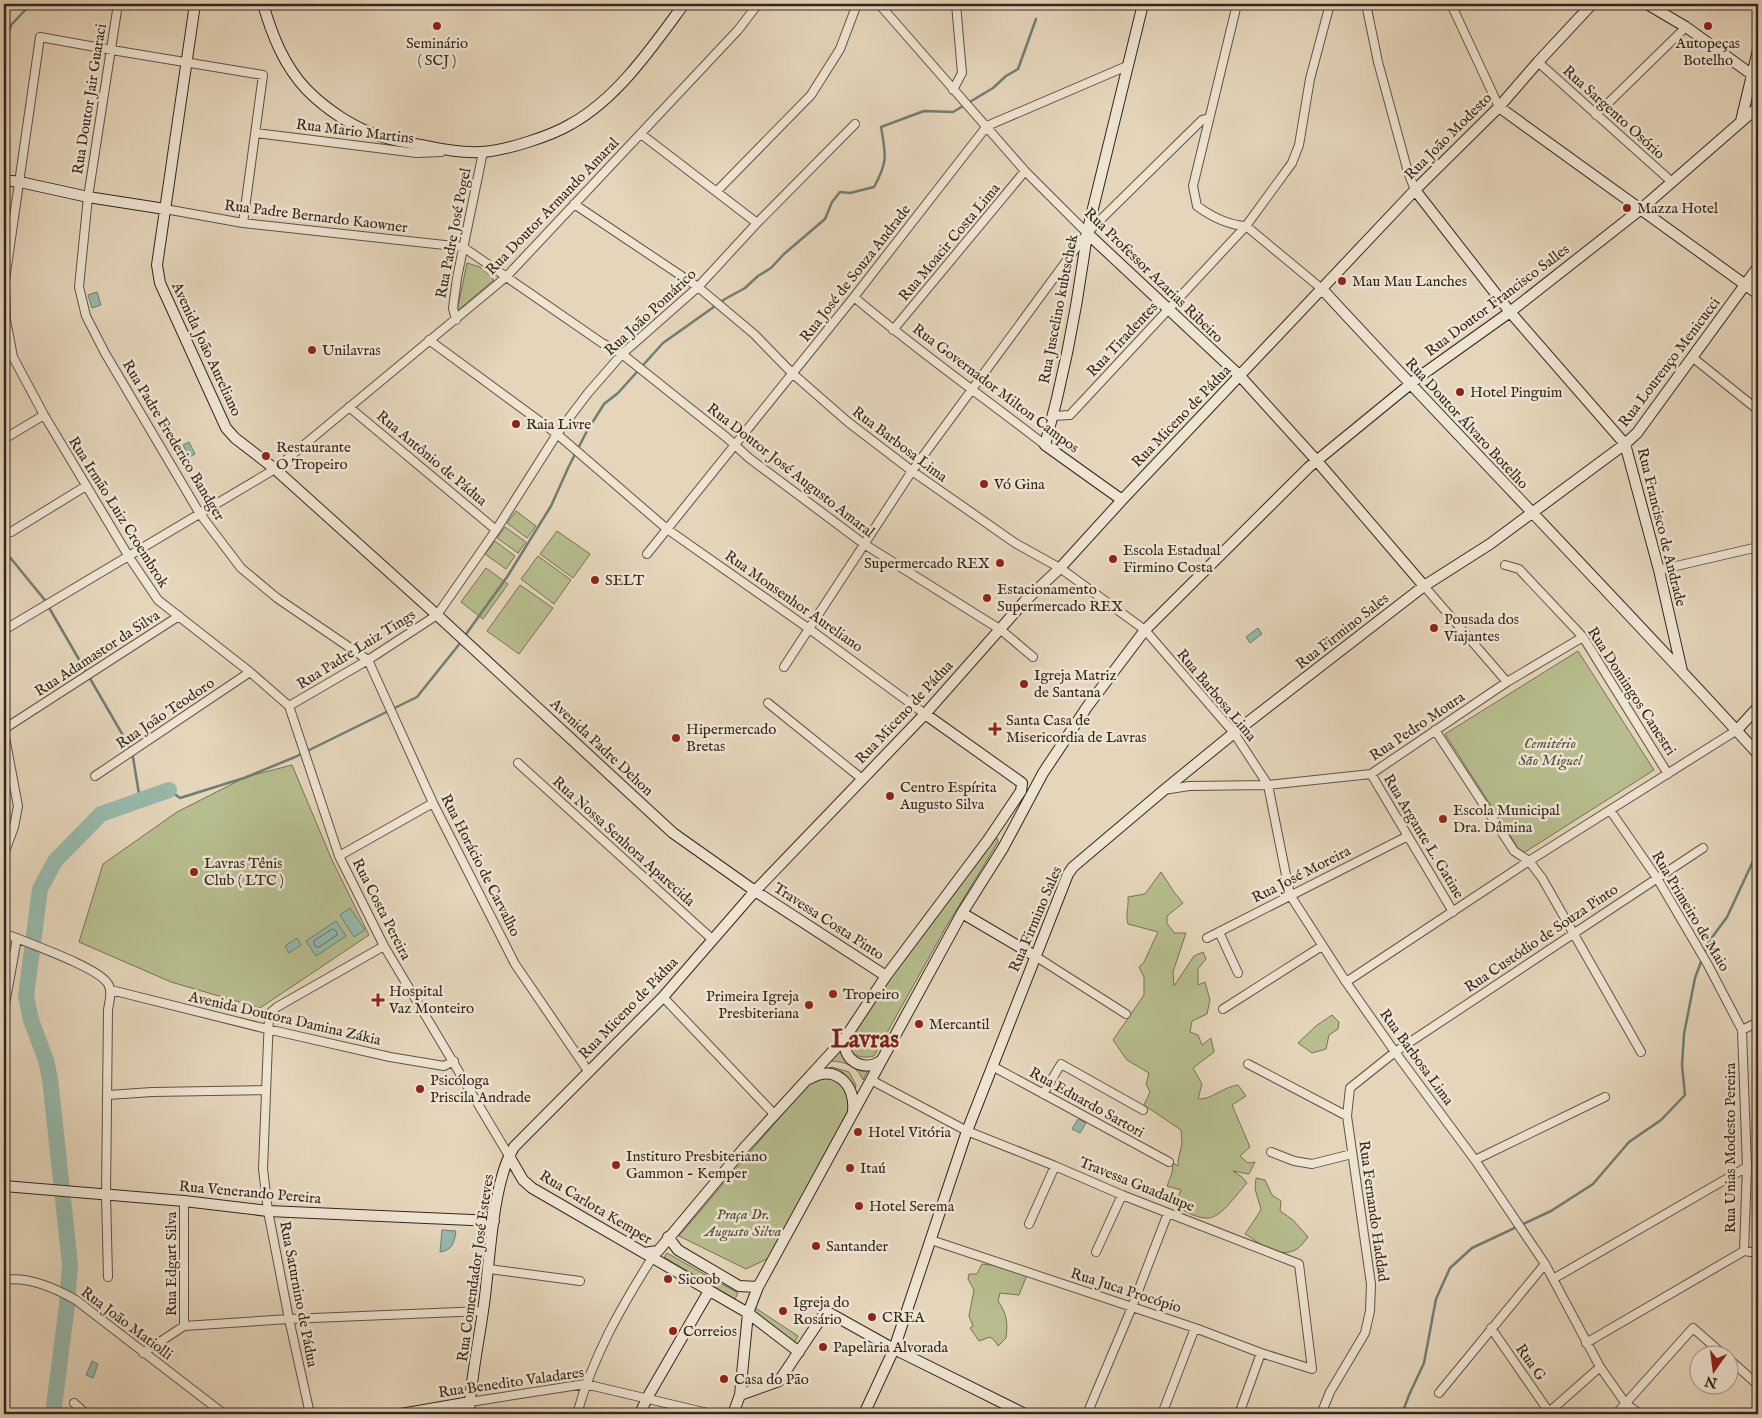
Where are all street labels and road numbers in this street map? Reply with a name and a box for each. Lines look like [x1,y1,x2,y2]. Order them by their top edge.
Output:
street label: Rua Doutor Jair Guaraci [68,22,111,176]
street label: Rua Sargento Osório [1559,61,1669,163]
street label: Rua João Modesto [1401,89,1496,184]
street label: Rua Mario Martins [295,115,415,148]
street label: Rua Doutor Armando Amaral [482,133,624,279]
street label: Rua Padre José Pogel [432,165,476,300]
street label: Rua Moacir Costa Lima [894,179,1005,305]
street label: Rua Padre Bernardo Kaowner [223,196,409,237]
street label: Rua José de Souza Andrade [796,201,915,346]
street label: Rua Professor Azarias Ribeiro [1080,204,1227,347]
street label: Rua Juscelino kubtschek [1035,232,1083,386]
street label: Rua Doutor Francisco Salles [1421,240,1573,361]
street label: Rua João Pomárico [600,265,700,360]
street label: Avenida João Aureliano [167,278,246,419]
street label: Rua Lourenço Menicucci [1614,294,1724,431]
street label: Rua Tiradentes [1083,298,1162,381]
street label: Rua Governador Milton Campos [909,319,1083,457]
street label: Rua Doutor Álvaro Botelho [1401,354,1533,493]
street label: Rua Padre Frederico Bandger [118,356,229,525]
street label: Rua Miceno de Pádua [1128,361,1235,472]
street label: Rua Doutor José Augusto Amaral [703,399,879,542]
street label: Rua Barbosa Lima [848,402,952,487]
street label: Rua Antônio de Pádua [372,406,491,511]
street label: Rua Irmão Luiz Croembrok [64,433,174,592]
street label: Rua Francisco de Andrade [1633,446,1690,609]
street label: Rua Monsenhor Aureliano [721,546,867,656]
street label: Rua Firmino Sales [1292,589,1393,674]
street label: Rua Padre Luiz Tings [293,605,419,694]
street label: Rua Adamastor da Silva [31,606,164,701]
street label: Rua Domingos Canestri [1583,623,1680,759]
street label: Rua Barbosa Lima [1172,645,1261,746]
street label: Rua Miceno de Pádua [851,656,958,768]
street label: Rua João Teodoro [112,673,218,753]
street label: Rua Pedro Moura [1366,687,1469,765]
street label: Avenida Padre Dehon [545,694,657,800]
street label: Rua Argante L. Gatine [1379,771,1468,902]
street label: Rua Nossa Senhora Aparecida [548,772,699,911]
street label: Rua Horácio de Carvalho [436,791,525,940]
street label: Rua José Moreira [1249,841,1354,908]
street label: Rua Primeiro de Maio [1647,848,1734,975]
street label: Rua Costa Pereira [348,855,416,964]
street label: Rua Firmino Sales [1005,863,1066,975]
street label: Travessa Costa Pinto [770,879,888,964]
street label: Rua Custódio de Souza Pinto [1461,880,1622,997]
street label: Rua Miceno de Pádua [575,953,682,1064]
street label: Avenida Doutora Damina Zákia [186,987,383,1050]
street label: Rua Barbosa Lima [1375,1005,1458,1110]
street label: Rua Unias Modesto Pereira [1721,1062,1740,1233]
street label: Rua Eduardo Sartori [1026,1063,1148,1142]
street label: Rua Fernando Haddad [1354,1139,1393,1284]
street label: Travessa Guadalupe [1076,1153,1197,1216]
street label: Rua Carlota Kemper [536,1166,656,1249]
street label: Rua Comendador José Esteves [453,1173,498,1363]
street label: Rua Venerando Pereira [178,1177,322,1208]
street label: Rua Edgart Silva [162,1211,181,1316]
street label: Rua Saturnino de Pádua [275,1219,322,1369]
street label: Rua Juca Procópio [1068,1264,1184,1317]
street label: Rua João Matiolli [77,1283,177,1364]
street label: Rua G [1511,1340,1550,1385]
street label: Rua Benedito Valadares [437,1363,585,1402]

